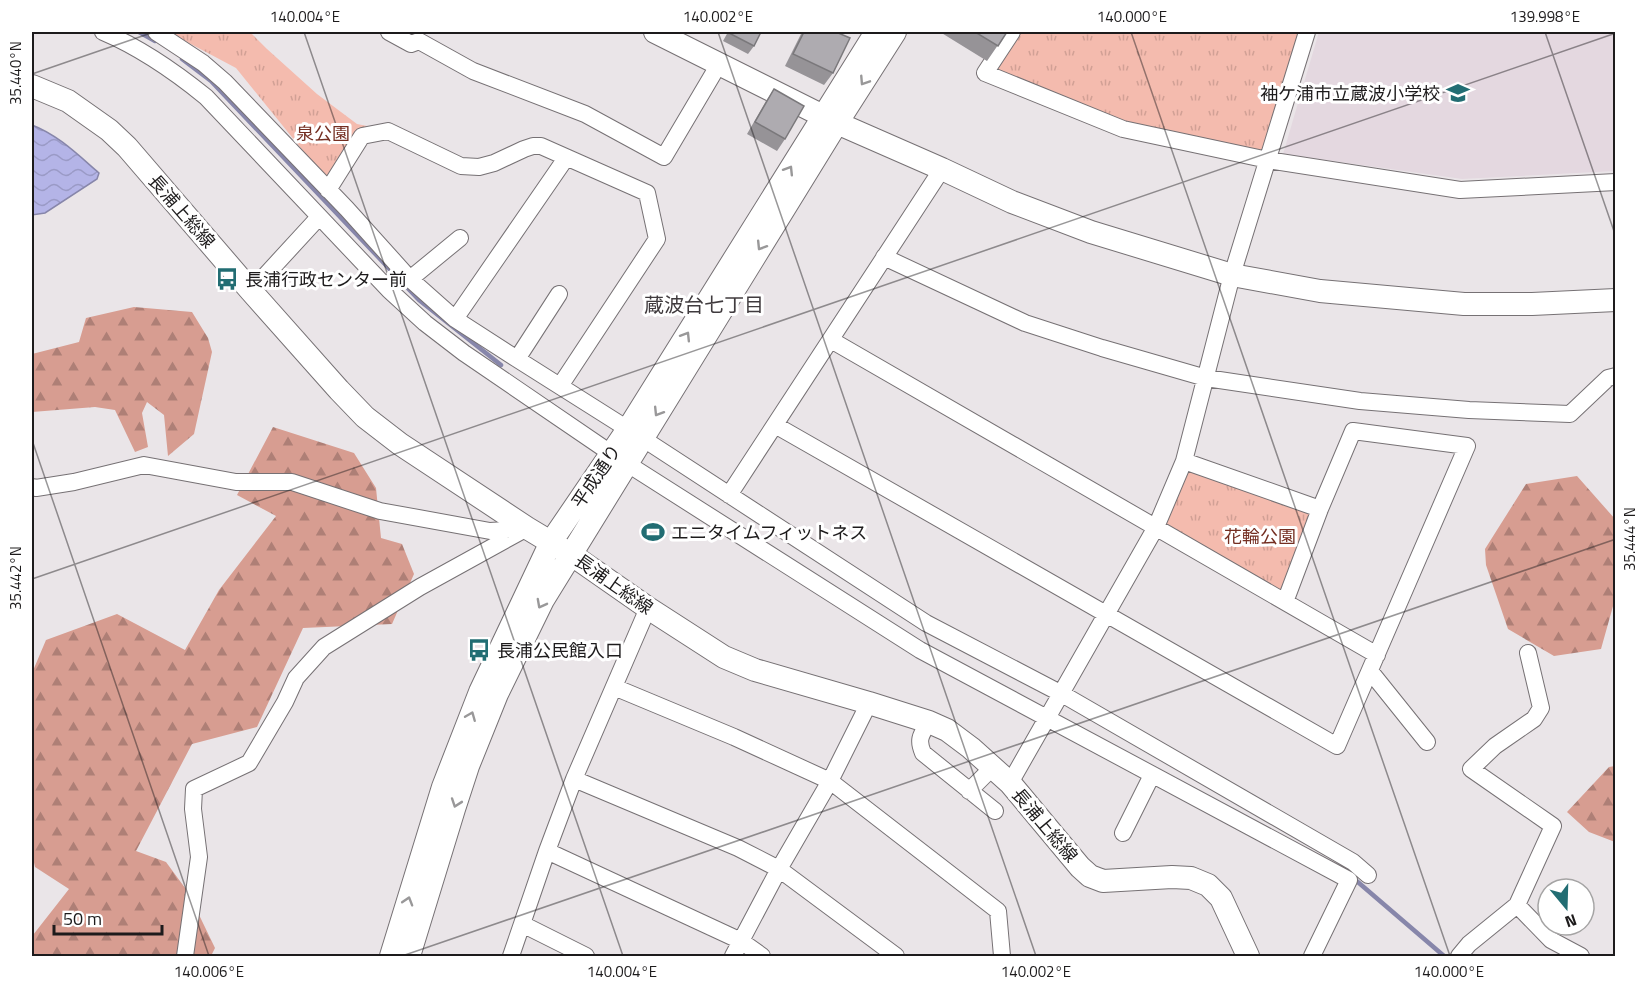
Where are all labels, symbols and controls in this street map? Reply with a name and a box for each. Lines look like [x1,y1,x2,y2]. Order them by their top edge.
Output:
text: 140.004°E [270,5,340,28]
text: 140.002°E [683,5,753,28]
text: 140.000°E [1097,5,1167,28]
text: 139.998°E [1510,5,1580,28]
text: 35.440°N [4,41,27,105]
one-way arrow [860,74,871,85]
place label: 袖ケ浦市立蔵波小学校 [1260,80,1440,107]
school or university icon: 袖ケ浦市立蔵波小学校 [1445,80,1471,106]
park label: 泉公園 [296,120,350,147]
one-way arrow [782,166,794,176]
street label: 長浦上総線 [142,168,222,254]
one-way arrow [756,240,768,250]
bus stop icon: 長浦行政センター前 [214,266,240,292]
place label: 長浦行政センター前 [245,266,407,293]
district label: 蔵波台七丁目 [644,289,764,320]
one-way arrow [679,331,690,342]
one-way arrow [653,406,665,416]
street label: 平成通り [565,439,627,513]
text: 35.444°N [1618,507,1641,571]
sports icon: エニタイムフィットネス [640,519,666,545]
place label: エニタイムフィットネス [671,519,867,546]
park label: 花輪公園 [1224,523,1296,550]
text: 35.442°N [4,546,27,610]
street label: 長浦上総線 [569,547,659,621]
one-way arrow [537,598,548,609]
bus stop icon: 長浦公民館入口 [466,637,492,663]
place label: 長浦公民館入口 [497,637,623,664]
one-way arrow [463,711,476,722]
street label: 長浦上総線 [1006,782,1084,868]
one-way arrow [451,797,463,808]
north arrow [1536,877,1596,937]
one-way arrow [401,896,413,907]
scale bar [54,898,162,936]
text: 50 m [63,905,102,932]
text: N [1562,908,1580,934]
text: 140.006°E [174,960,244,983]
text: 140.004°E [587,960,657,983]
text: 140.002°E [1001,960,1071,983]
text: 140.000°E [1414,960,1484,983]

